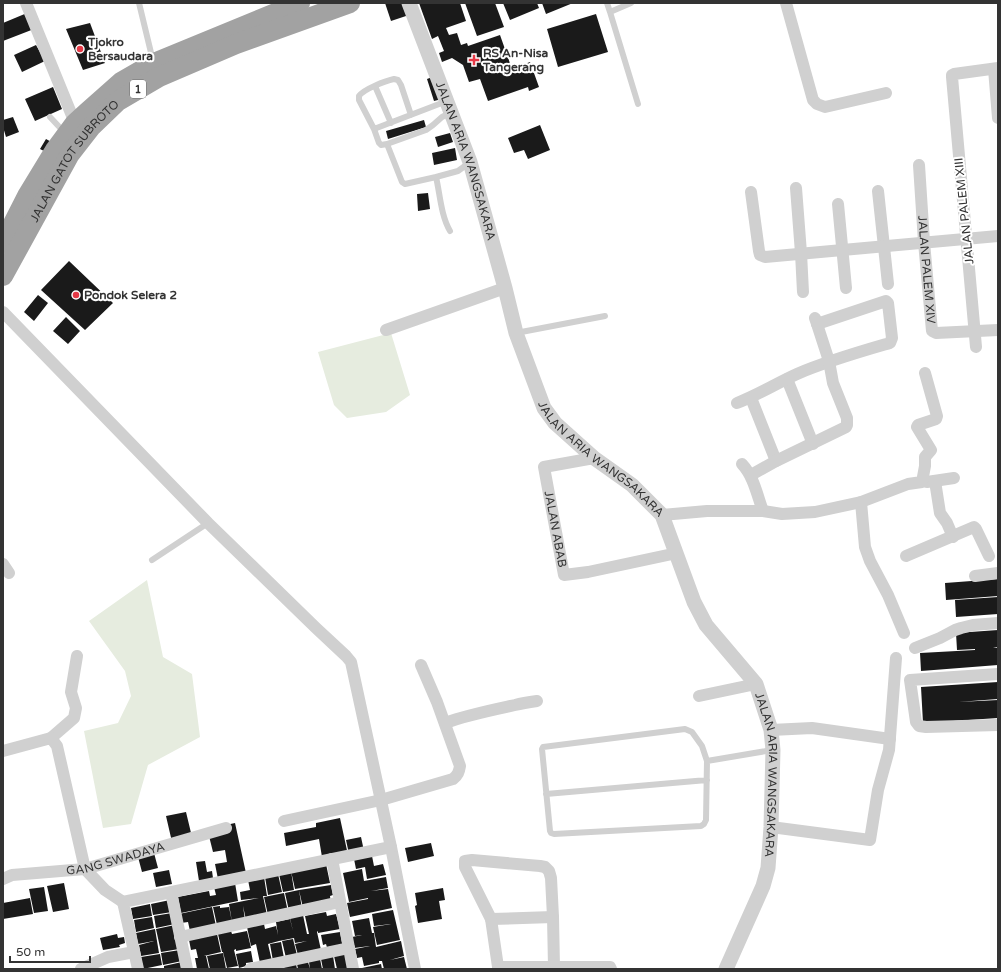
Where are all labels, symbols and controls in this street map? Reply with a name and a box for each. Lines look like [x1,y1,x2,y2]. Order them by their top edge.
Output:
place label: Tjokro Bersaudara [87,35,153,63]
marker: Tjokro Bersaudara [75,44,85,54]
place label: RS An-Nisa Tangerang [482,46,548,75]
marker: RS An-Nisa Tangerang [468,54,480,66]
road number: 1 [130,80,146,98]
street label: JALAN ARIA WANGSAKARA [433,80,498,242]
street label: JALAN GATOT SUBROTO [27,97,122,224]
street label: JALAN PALEM XIII [951,157,977,265]
street label: JALAN PALEM XIV [915,215,938,325]
place label: Pondok Selera 2 [84,288,177,302]
marker: Pondok Selera 2 [71,290,81,300]
street label: JALAN ARIA WANGSAKARA [535,399,667,520]
street label: JALAN ABAB [542,490,569,569]
street label: JALAN ARIA WANGSAKARA [752,691,780,858]
street label: GANG SWADAYA [66,839,166,878]
scale bar [10,938,90,964]
text: 50 m [16,945,45,959]

